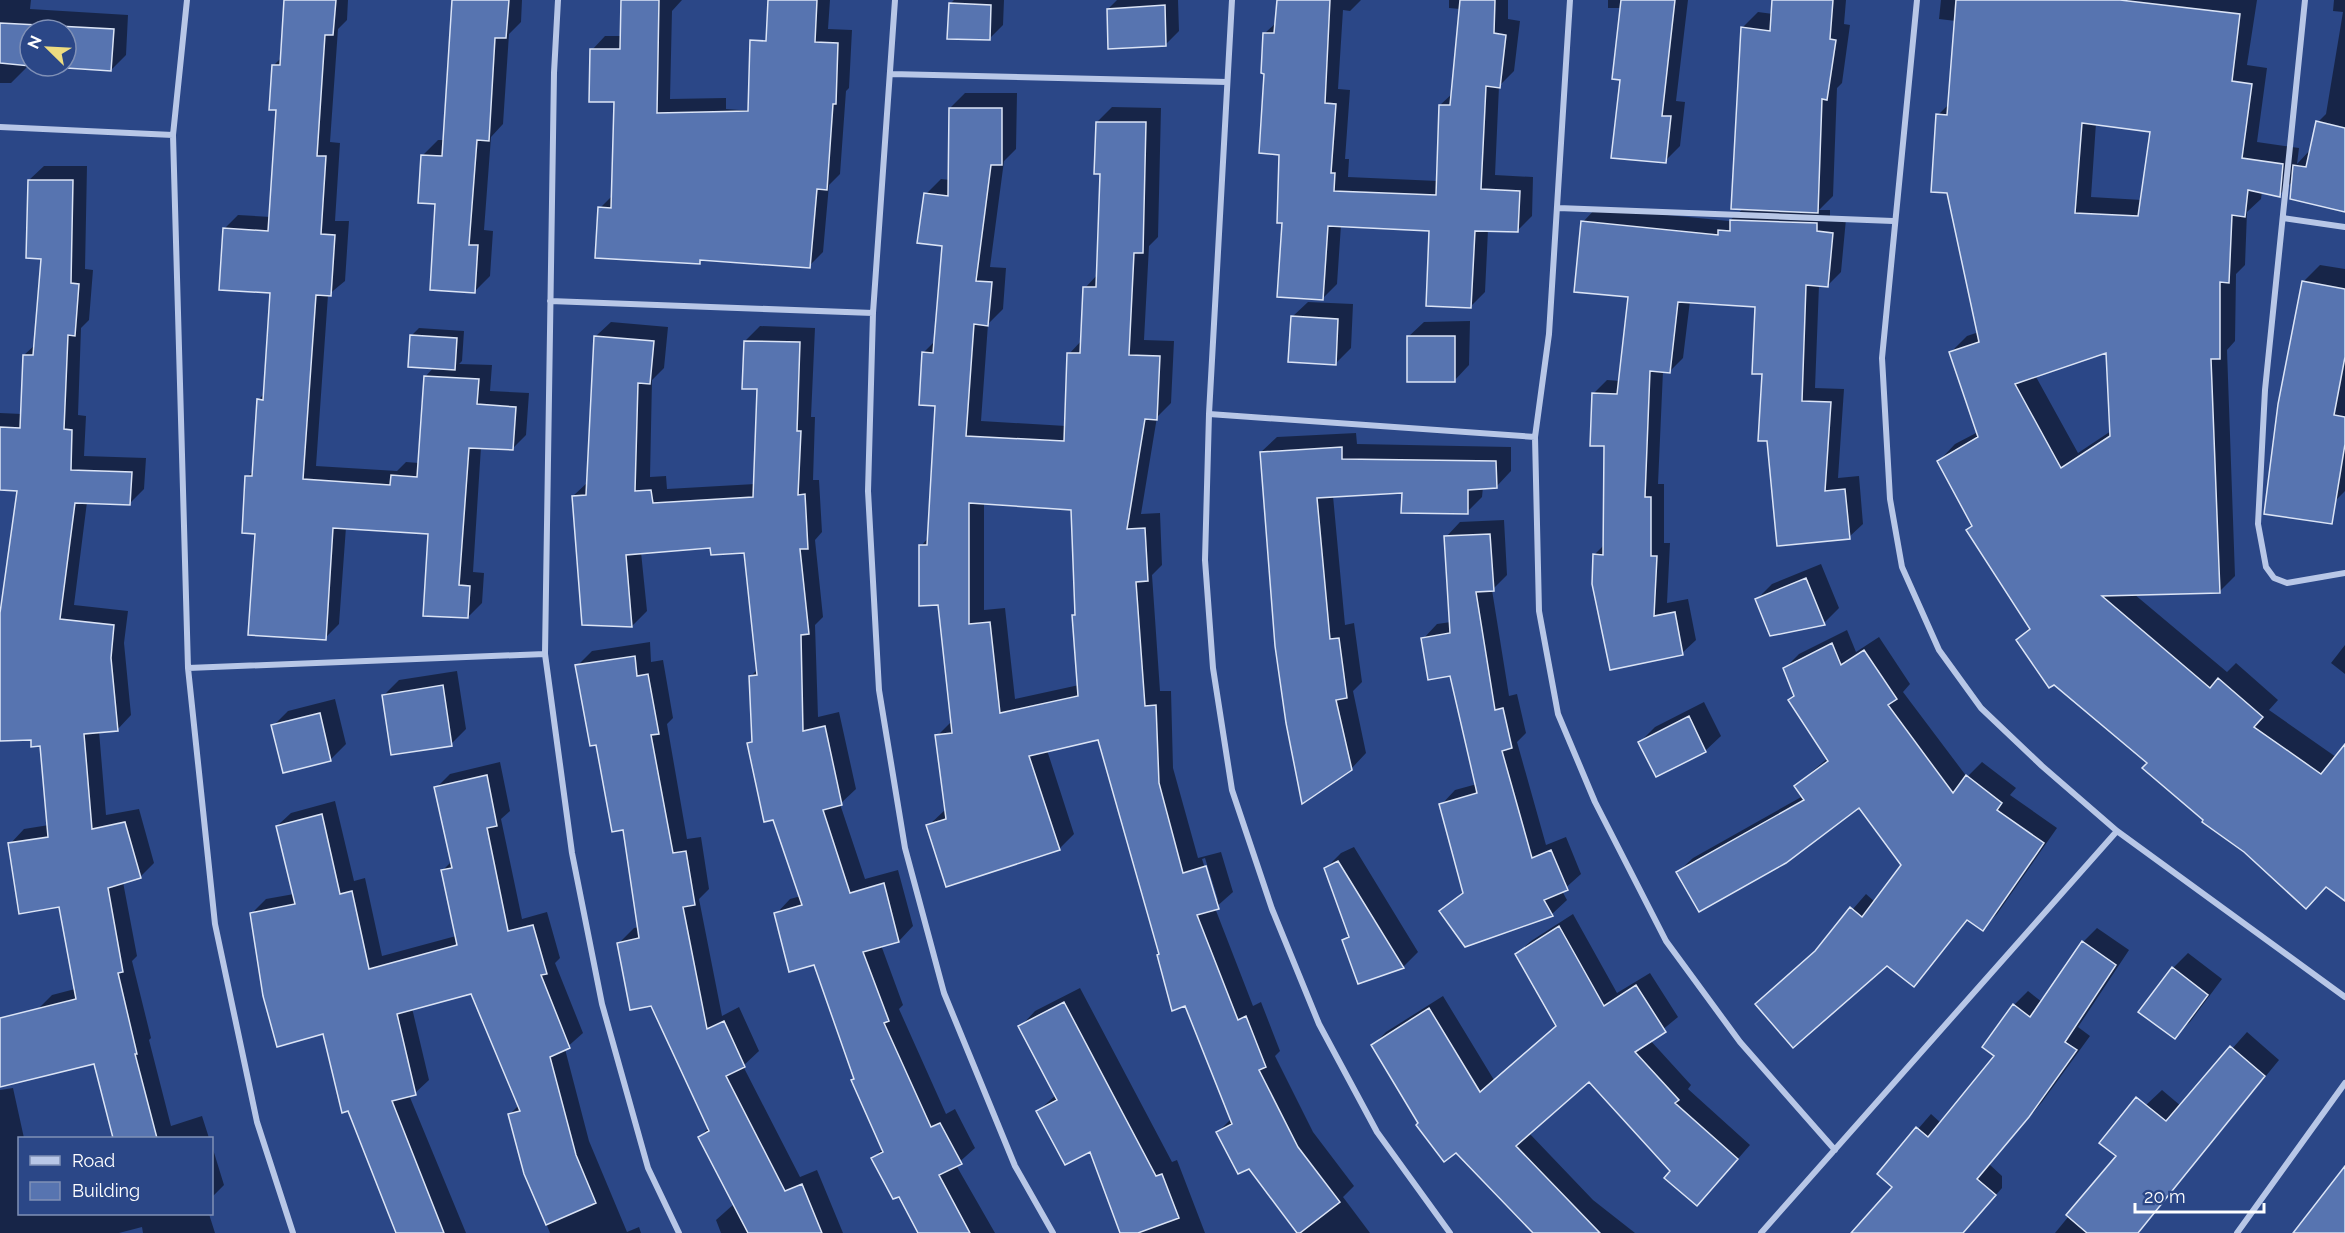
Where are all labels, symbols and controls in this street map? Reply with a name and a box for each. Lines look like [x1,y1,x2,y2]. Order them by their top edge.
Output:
north arrow [18,18,78,78]
text: N [24,33,46,52]
legend [18,1137,213,1215]
text: Road [72,1150,115,1171]
scale bar [2135,1176,2264,1214]
text: Building [72,1180,140,1201]
text: 20 m [2144,1186,2186,1207]

